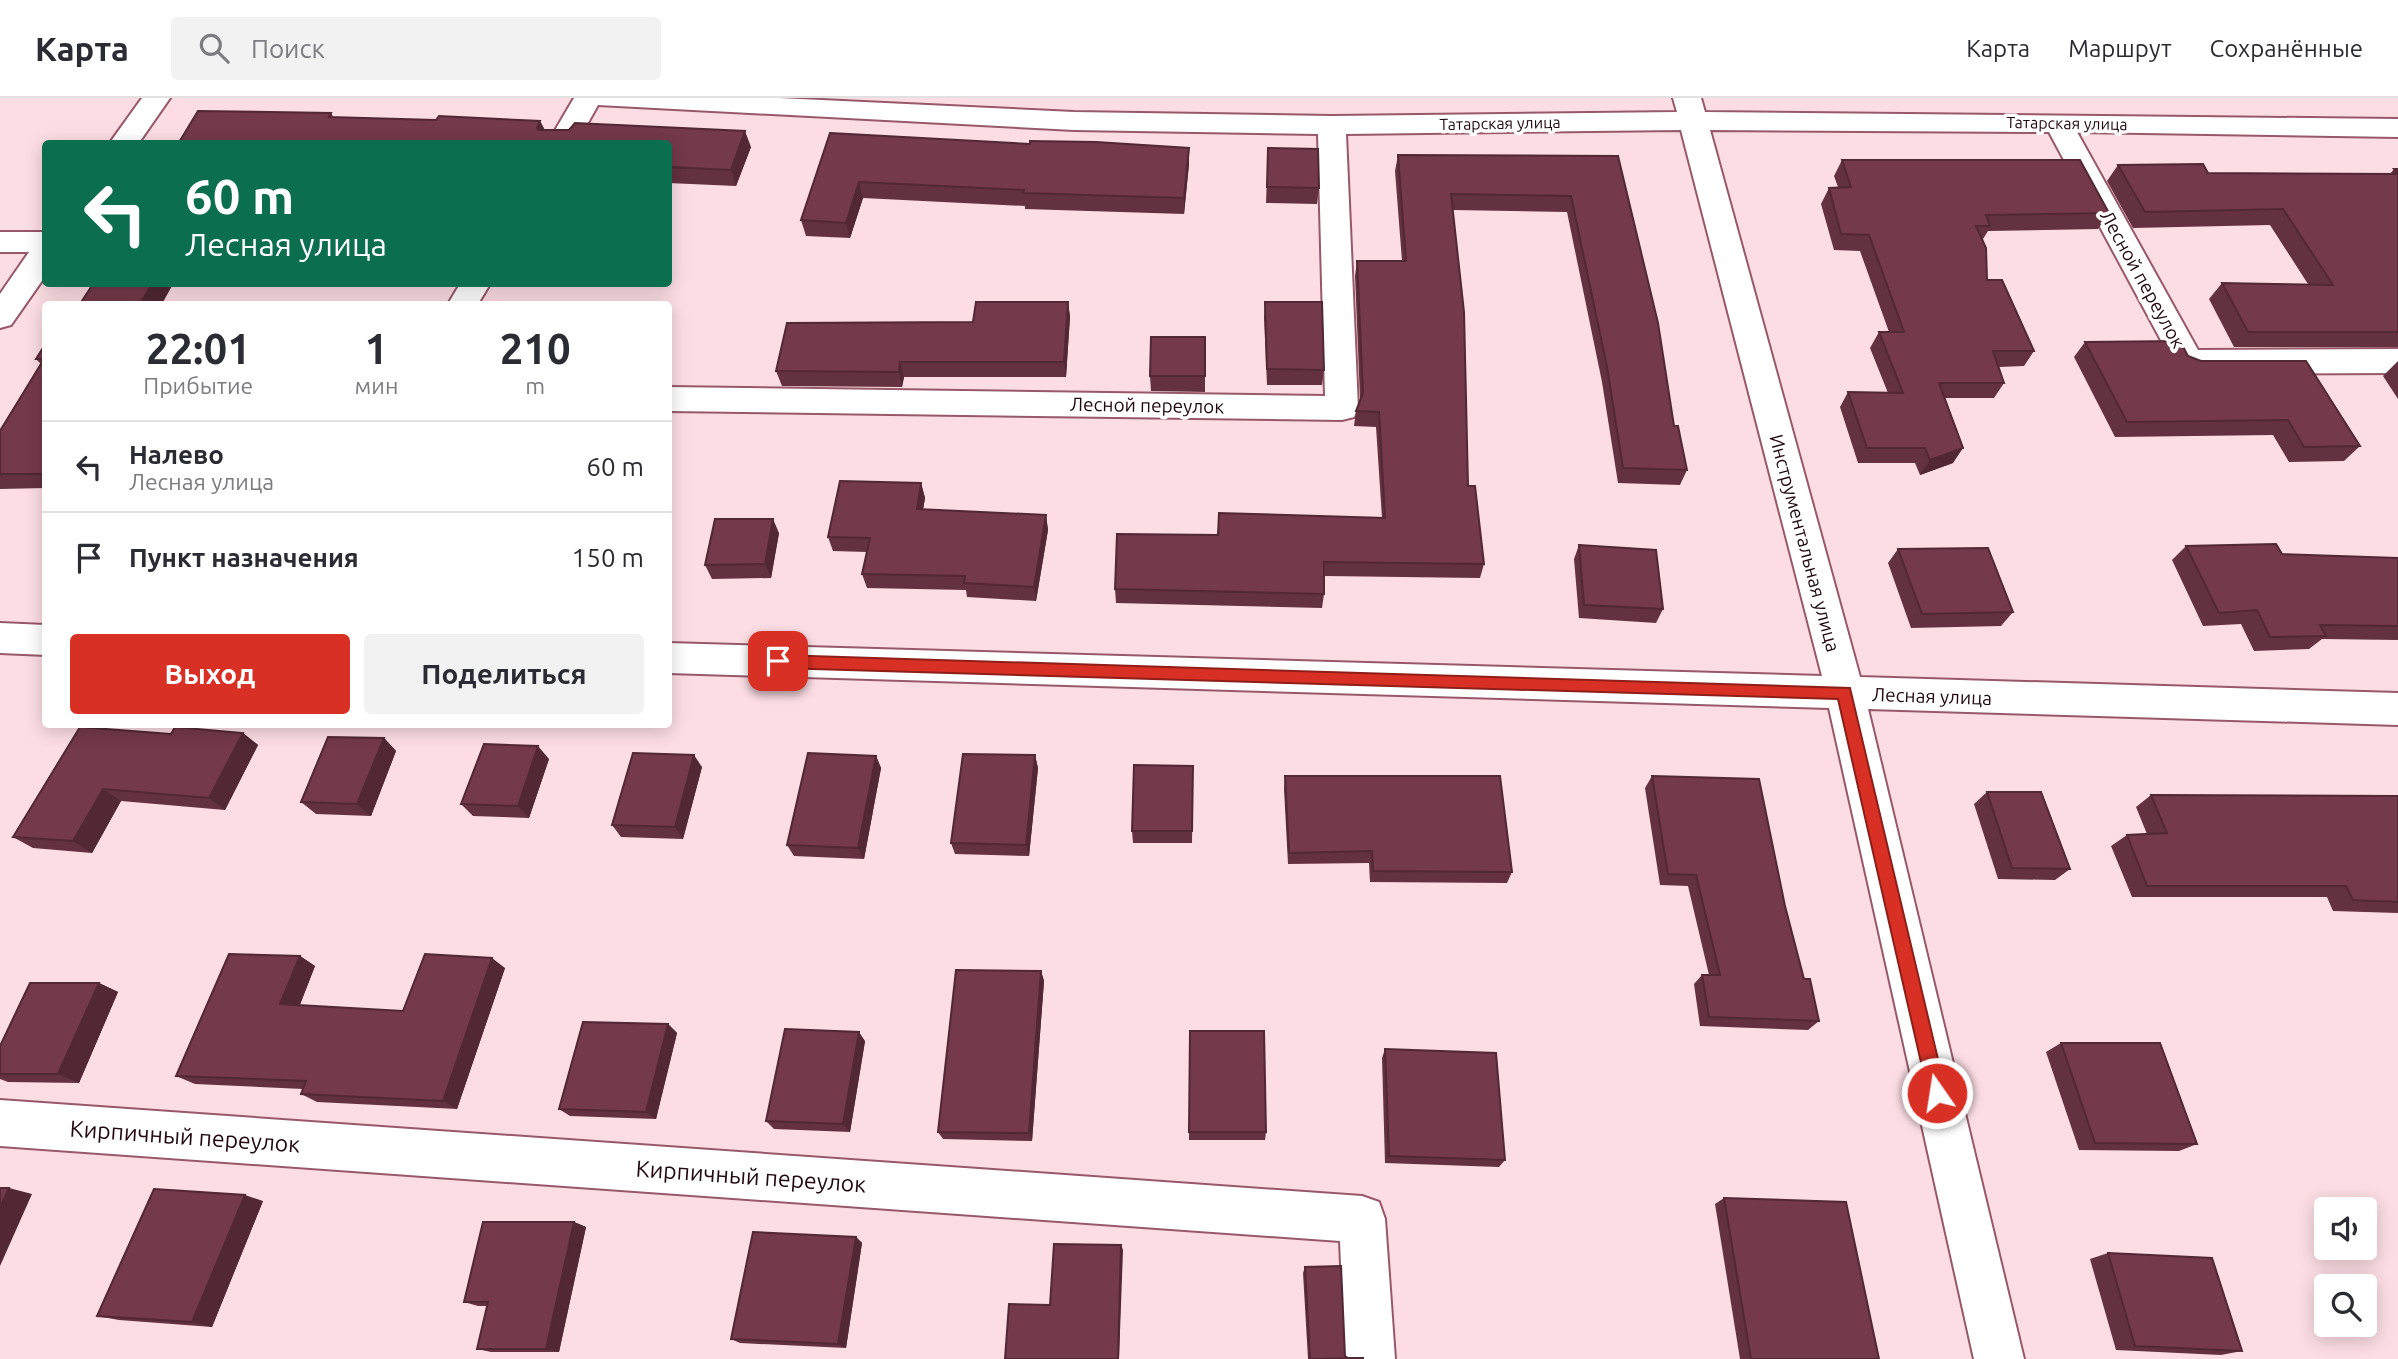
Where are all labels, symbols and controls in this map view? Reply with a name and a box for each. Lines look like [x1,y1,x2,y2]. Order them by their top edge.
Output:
search box [171,17,661,80]
icon: search [195,29,233,67]
text: Карта [35,30,129,67]
text: Поиск [251,34,325,63]
text: Карта [1966,35,2030,62]
text: Маршрут [2068,35,2172,62]
text: Сохранённые [2210,35,2363,62]
street label: Татарская улица [1439,113,1561,133]
street label: Татарская улица [2006,113,2128,133]
icon: left [70,168,161,259]
text: 60 m [185,168,294,223]
street label: Лесной переулок [2096,206,2190,352]
text: Лесная улица [185,226,387,262]
text: 22:01 [146,325,251,372]
text: 1 [365,325,388,372]
text: 210 [500,325,571,372]
text: Прибытие [143,373,253,398]
text: мин [355,373,398,398]
text: m [525,373,545,398]
street label: Лесной переулок [1070,393,1224,417]
street label: Инструментальная улица [1765,432,1845,654]
text: Налево [129,440,224,469]
icon: left [70,448,108,486]
text: 60 m [586,452,644,481]
text: Лесная улица [129,469,274,494]
icon: arrive [70,539,108,577]
text: Пункт назначения [129,543,359,572]
text: 150 m [572,543,644,572]
pin [748,631,808,691]
button: Выход [70,634,350,714]
button: Поделиться [364,634,644,714]
icon: arrive [759,642,797,680]
street label: Лесная улица [1872,683,1992,709]
position arrow [1900,1056,1974,1130]
street label: Кирпичный переулок [69,1115,301,1157]
street label: Кирпичный переулок [635,1155,867,1197]
map controls [2314,1197,2377,1337]
button: sound [2314,1197,2377,1260]
button: search [2314,1274,2377,1337]

